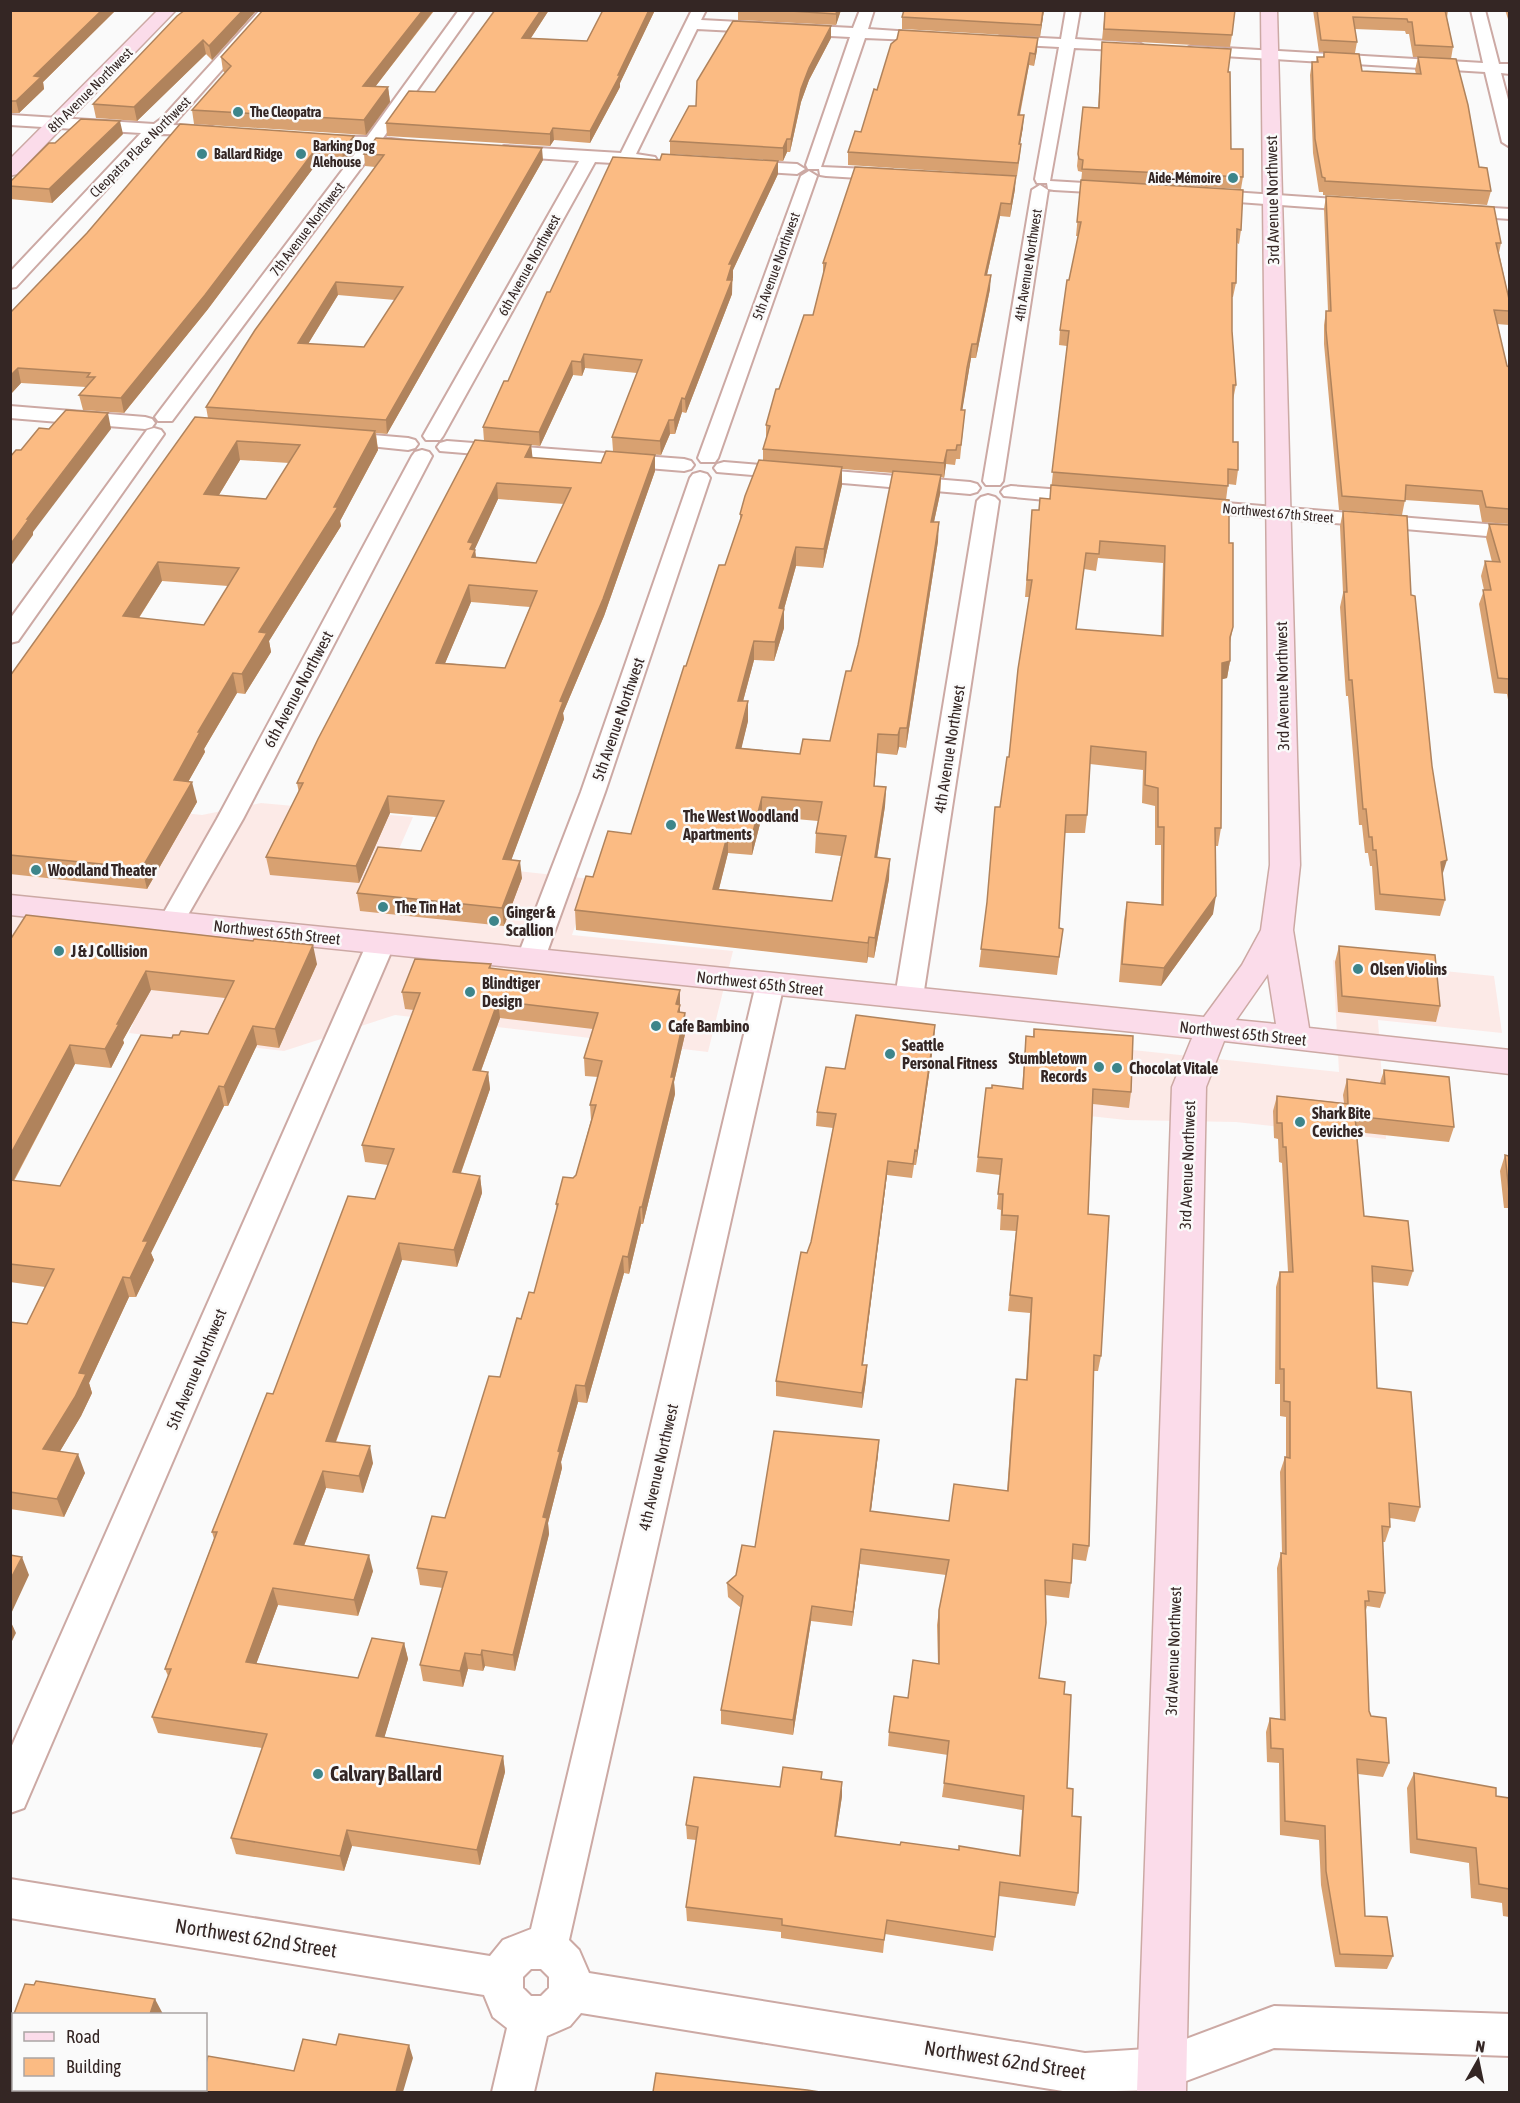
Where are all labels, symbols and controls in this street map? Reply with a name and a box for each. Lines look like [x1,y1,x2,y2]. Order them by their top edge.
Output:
street label: 8th Avenue Northwest [44,44,136,136]
street label: Cleopatra Place Northwest [86,93,194,201]
place label: The Cleopatra [250,104,322,120]
marker: The Cleopatra [231,105,245,119]
street label: 3rd Avenue Northwest [1262,135,1282,265]
place label: Barking Dog Alehouse [312,138,376,170]
place label: Ballard Ridge [214,146,283,162]
marker: Ballard Ridge [195,147,209,161]
marker: Barking Dog Alehouse [294,147,308,161]
place label: Aide-Mémoire [1147,170,1221,186]
marker: Aide-Mémoire [1226,171,1240,185]
street label: 7th Avenue Northwest [267,179,347,279]
street label: 4th Avenue Northwest [1011,208,1045,322]
street label: 5th Avenue Northwest [749,210,803,322]
street label: 6th Avenue Northwest [495,212,563,318]
street label: Northwest 67th Street [1222,500,1334,526]
street label: 3rd Avenue Northwest [1272,621,1292,751]
street label: 6th Avenue Northwest [260,627,336,750]
street label: 5th Avenue Northwest [588,655,648,783]
street label: 4th Avenue Northwest [930,683,968,814]
place label: The West Woodland Apartments [682,807,799,843]
marker: The West Woodland Apartments [664,818,678,832]
place label: Woodland Theater [47,861,157,879]
marker: Woodland Theater [29,863,43,877]
place label: The Tin Hat [395,898,461,916]
marker: The Tin Hat [376,900,390,914]
place label: Ginger & Scallion [506,903,556,939]
marker: Ginger & Scallion [487,914,501,928]
street label: Northwest 65th Street [213,916,342,948]
place label: J & J Collision [70,942,148,960]
marker: J & J Collision [52,944,66,958]
place label: Olsen Violins [1370,960,1447,978]
marker: Olsen Violins [1351,962,1365,976]
street label: Northwest 65th Street [696,967,825,999]
place label: Blindtiger Design [482,974,540,1010]
marker: Blindtiger Design [463,985,477,999]
place label: Cafe Bambino [668,1017,750,1035]
street label: Northwest 65th Street [1179,1017,1308,1049]
marker: Cafe Bambino [649,1019,663,1033]
place label: Seattle Personal Fitness [902,1036,998,1072]
marker: Seattle Personal Fitness [883,1047,897,1061]
place label: Stumbletown Records [1008,1049,1087,1085]
place label: Chocolat Vitale [1129,1059,1218,1077]
marker: Stumbletown Records [1092,1060,1106,1074]
marker: Chocolat Vitale [1110,1061,1124,1075]
street label: 3rd Avenue Northwest [1176,1100,1198,1230]
place label: Shark Bite Ceviches [1312,1104,1371,1140]
marker: Shark Bite Ceviches [1293,1115,1307,1129]
street label: 5th Avenue Northwest [162,1306,230,1432]
street label: 4th Avenue Northwest [635,1402,681,1532]
street label: 3rd Avenue Northwest [1162,1586,1184,1716]
place label: Calvary Ballard [330,1762,442,1785]
marker: Calvary Ballard [311,1767,325,1781]
street label: Northwest 62nd Street [174,1913,339,1962]
legend [12,2013,207,2091]
text: Road [66,2026,100,2047]
north arrow [1448,2031,1508,2091]
street label: Northwest 62nd Street [923,2035,1088,2084]
text: N [1474,2037,1486,2056]
text: Building [66,2056,121,2077]

